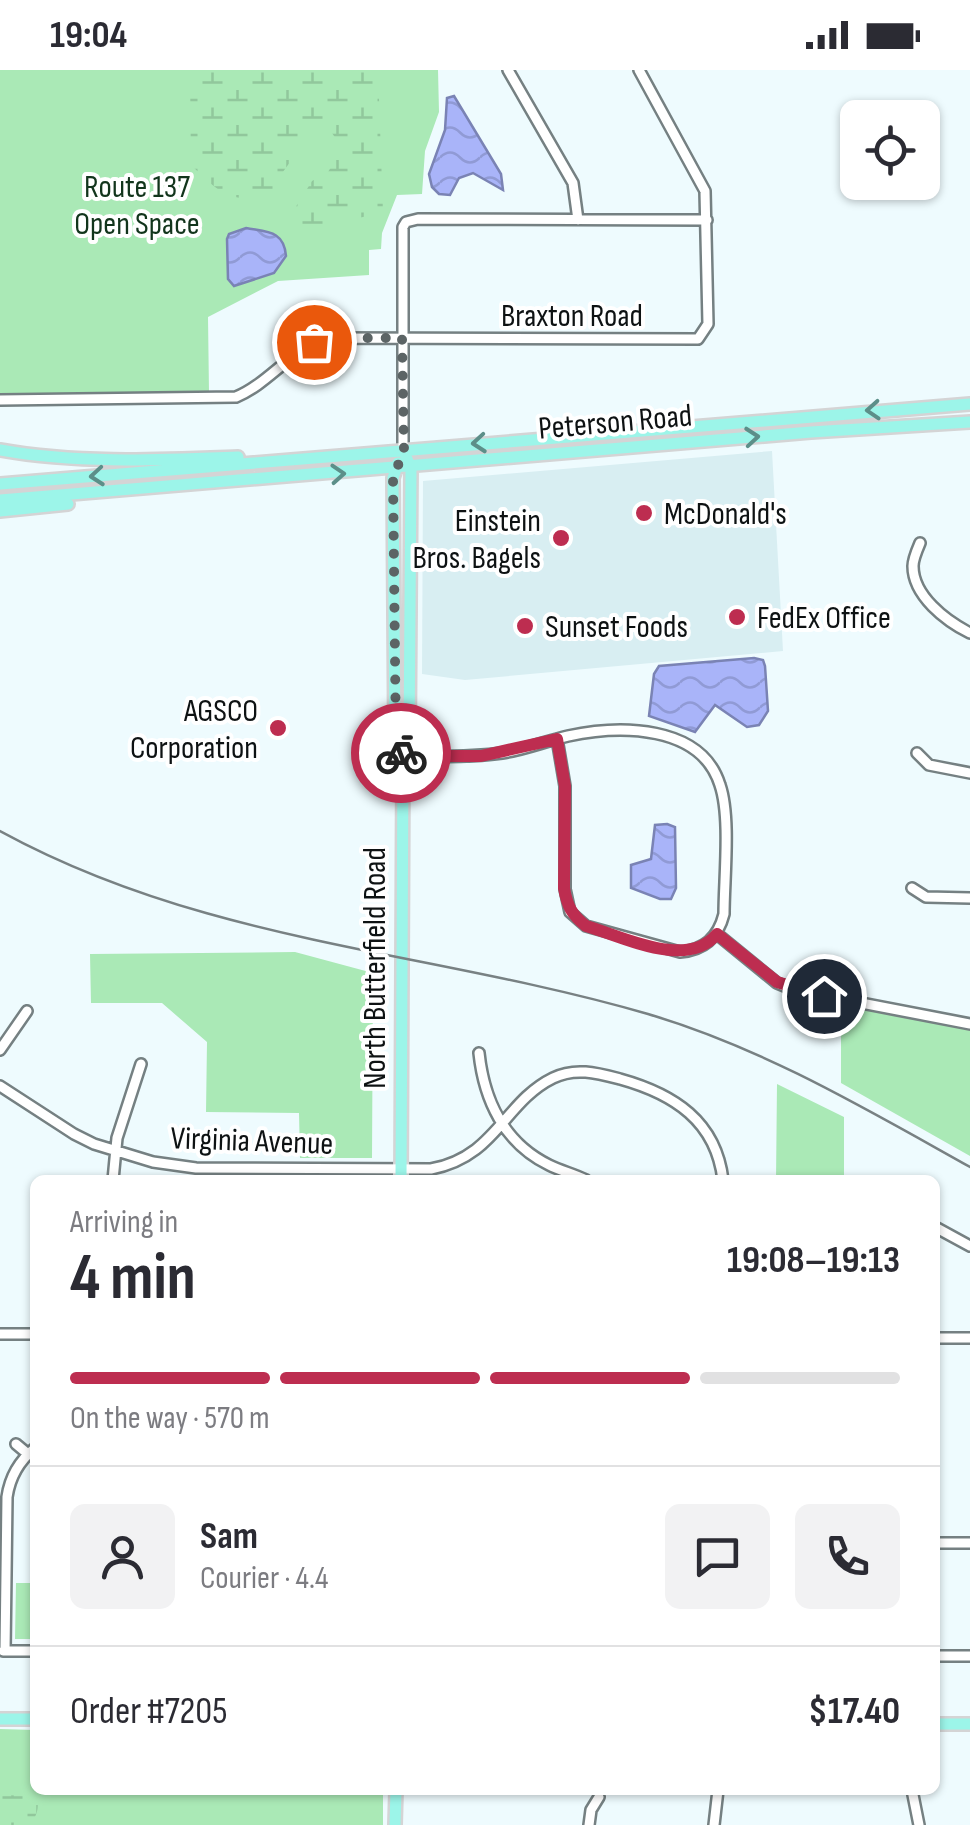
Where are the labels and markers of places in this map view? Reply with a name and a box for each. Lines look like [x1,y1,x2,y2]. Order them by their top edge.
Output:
pin [272,300,357,385]
place label: McDonald's [664,495,787,534]
place label: Einstein Bros. Bagels [413,502,541,578]
marker: McDonald's [633,502,655,524]
marker: Einstein Bros. Bagels [550,527,572,549]
place label: FedEx Office [757,599,891,638]
marker: FedEx Office [726,606,748,628]
place label: Sunset Foods [545,608,688,647]
marker: Sunset Foods [514,615,536,637]
place label: AGSCO Corporation [130,692,258,768]
marker: AGSCO Corporation [267,717,289,739]
pin [782,954,867,1039]

